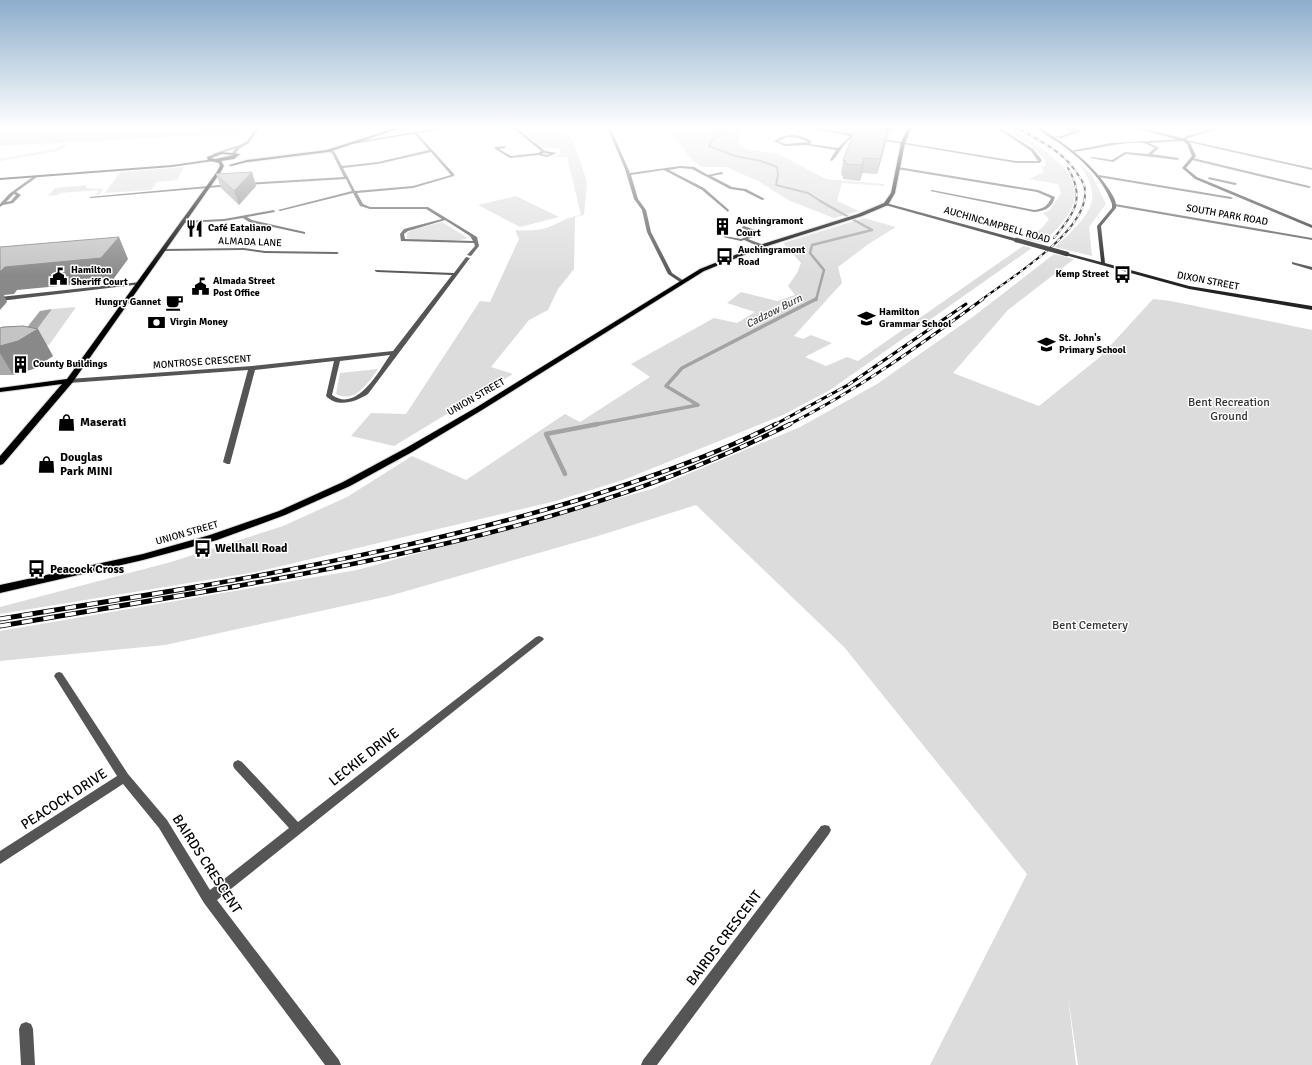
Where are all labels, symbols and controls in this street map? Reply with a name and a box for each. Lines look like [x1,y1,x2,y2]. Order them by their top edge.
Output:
street label: SOUTH PARK ROAD [1185,202,1269,228]
street label: AUCHINCAMPBELL ROAD [942,204,1052,246]
place label: Auchingramont Court [736,215,803,239]
building icon: Auchingramont Court [713,217,733,237]
restaurant icon: Café Eataliano [185,218,205,238]
place label: Café Eataliano [208,222,271,234]
street label: ALMADA LANE [218,235,282,249]
place label: Auchingramont Road [738,244,805,268]
bus stop icon: Auchingramont Road [715,246,735,266]
place label: Hamilton Sheriff Court [71,264,128,288]
bus stop icon: Kemp Street [1112,264,1132,284]
public building icon: Hamilton Sheriff Court [48,266,68,286]
place label: Kemp Street [1055,268,1109,280]
street label: DIXON STREET [1176,269,1240,293]
place label: Almada Street Post Office [213,275,275,299]
public building icon: Almada Street Post Office [190,277,210,297]
water label: Cadzow Burn [744,291,805,331]
cafe icon: Hungry Gannet [164,292,184,312]
place label: Hungry Gannet [95,296,161,308]
place label: Hamilton Grammar School [879,306,951,330]
school or university icon: Hamilton Grammar School [856,308,876,328]
bank icon: Virgin Money [147,312,167,332]
place label: Virgin Money [170,316,228,328]
place label: St. John's Primary School [1059,332,1126,356]
school or university icon: St. John's Primary School [1036,334,1056,354]
street label: MONTROSE CRESCENT [152,353,252,371]
building icon: County Buildings [10,354,30,374]
place label: County Buildings [33,358,108,370]
street label: UNION STREET [445,376,507,418]
park label: Bent Recreation Ground [1188,395,1270,424]
shop icon: Maserati [57,412,77,432]
place label: Maserati [80,415,126,430]
place label: Douglas Park MINI [60,450,113,479]
shop icon: Douglas Park MINI [37,454,57,474]
street label: UNION STREET [154,518,220,548]
bus stop icon: Wellhall Road [192,538,212,558]
place label: Wellhall Road [215,541,288,556]
bus stop icon: Peacock Cross [27,559,47,579]
place label: Peacock Cross [50,562,125,577]
park label: Bent Cemetery [1052,618,1128,633]
street label: LECKIE DRIVE [325,724,403,790]
street label: PEACOCK DRIVE [18,765,110,833]
street label: BAIRDS CRESCENT [169,811,245,917]
street label: BAIRDS CRESCENT [683,887,765,989]

